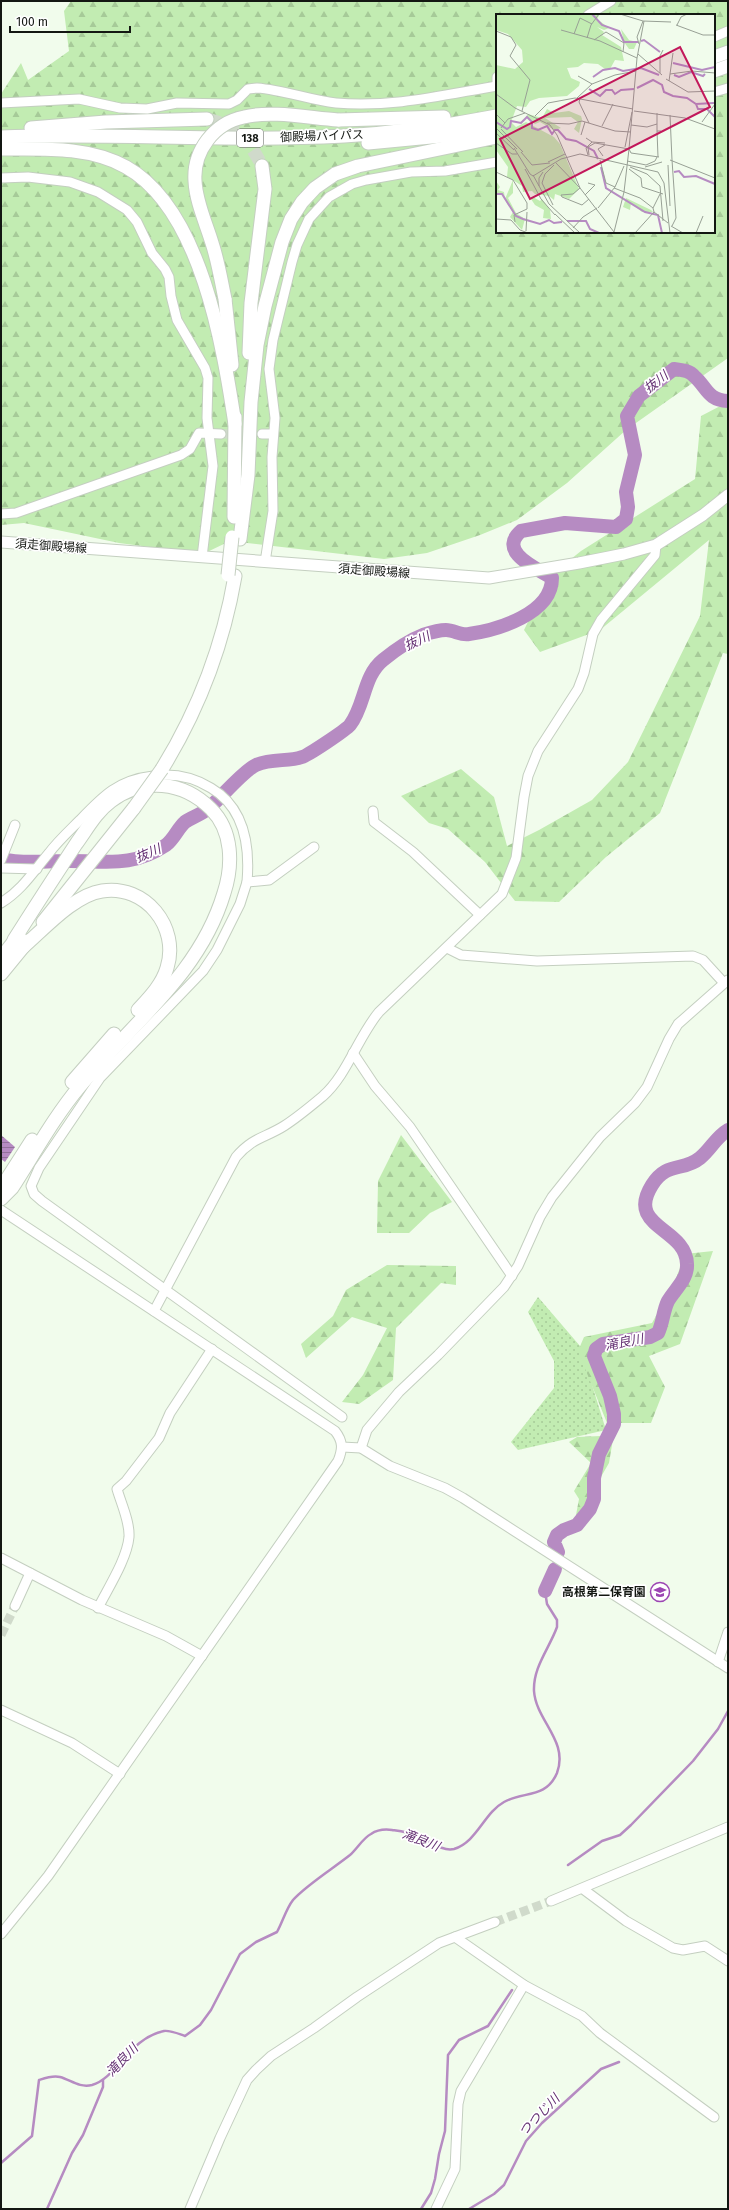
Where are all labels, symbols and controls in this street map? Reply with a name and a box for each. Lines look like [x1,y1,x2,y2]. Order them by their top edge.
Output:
scale bar [10,8,130,34]
inset map [496,14,715,233]
text: 100 m [16,15,48,29]
street label: 御殿場バイパス [280,128,364,144]
road number: 138 [237,129,263,147]
water label: 抜川 [641,367,672,396]
street label: 須走御殿場線 [15,537,87,555]
street label: 須走御殿場線 [338,562,410,580]
water label: 抜川 [402,628,434,653]
water label: 抜川 [133,840,165,865]
water label: 滝良川 [603,1331,647,1353]
school or university icon: 高根第二保育園 [649,1581,671,1603]
place label: 高根第二保育園 [562,1585,646,1599]
water label: 滝良川 [400,1826,444,1855]
water label: 滝良川 [103,2039,142,2079]
water label: つつじ川 [516,2090,564,2139]

